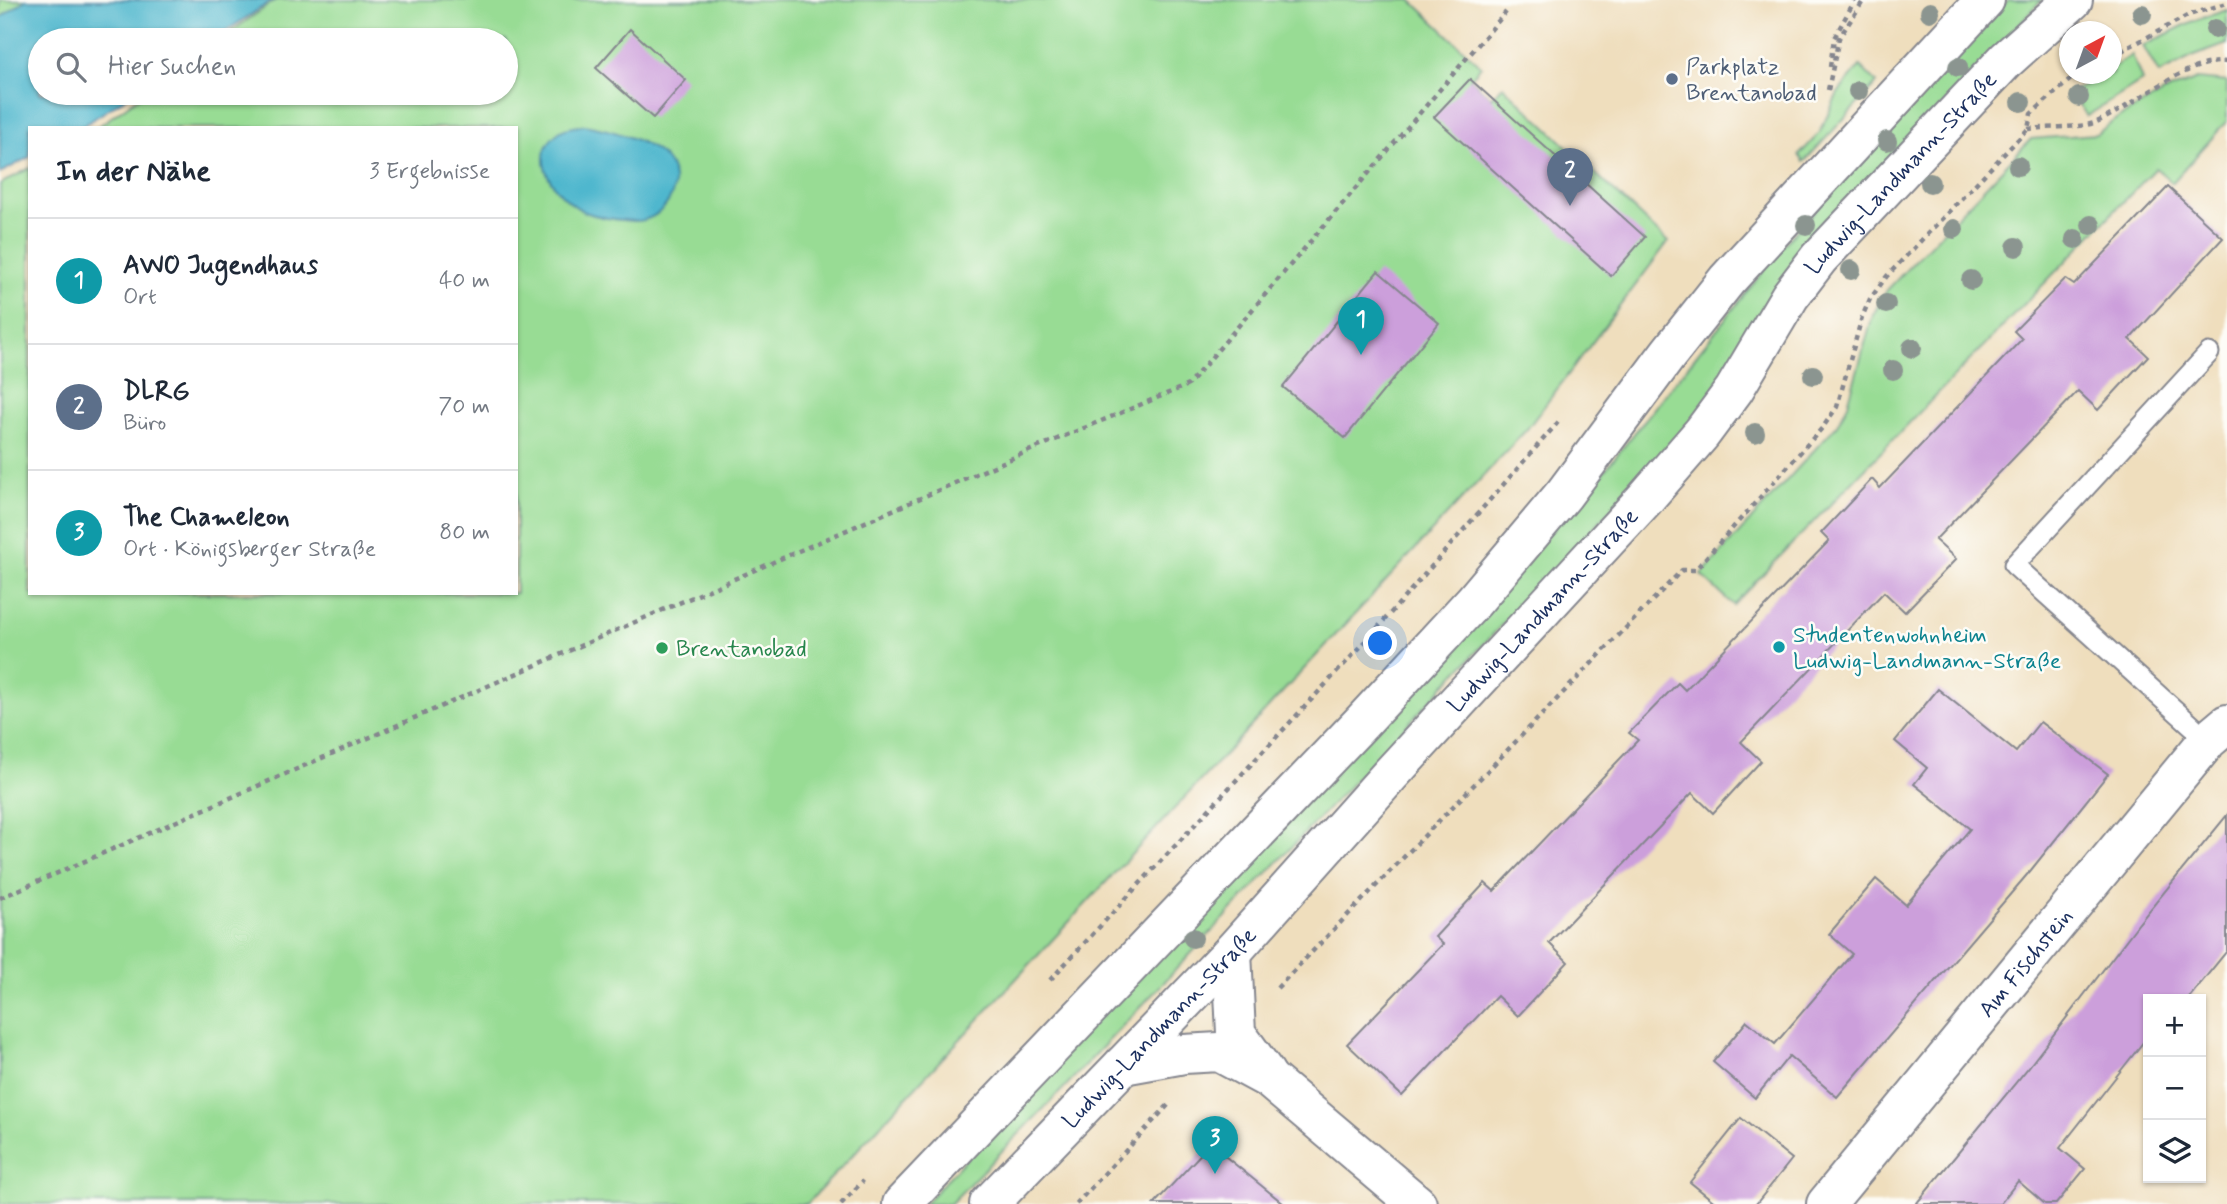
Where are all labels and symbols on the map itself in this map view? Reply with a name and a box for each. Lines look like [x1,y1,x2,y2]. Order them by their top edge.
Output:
north arrow [2059,21,2122,84]
place label: Parkplatz Brentanobad [1686,53,1817,109]
street label: Ludwig-Landmann-Straße [1799,66,2004,281]
marker: Parkplatz Brentanobad [1664,71,1680,87]
pin: 2 [1547,148,1593,206]
pin: 1 [1338,297,1384,355]
street label: Ludwig-Landmann-Straße [1442,503,1646,720]
place label: Studentenwohnheim Ludwig-Landmann-Straße [1793,621,2061,677]
your location [1363,626,1397,660]
place label: Brentanobad [676,635,807,665]
marker: Studentenwohnheim Ludwig-Landmann-Straße [1771,639,1787,655]
marker: Brentanobad [654,640,670,656]
street label: Am Fischstein [1973,903,2080,1024]
street label: Ludwig-Landmann-Straße [1057,922,1264,1136]
pin: 3 [1192,1116,1238,1174]

